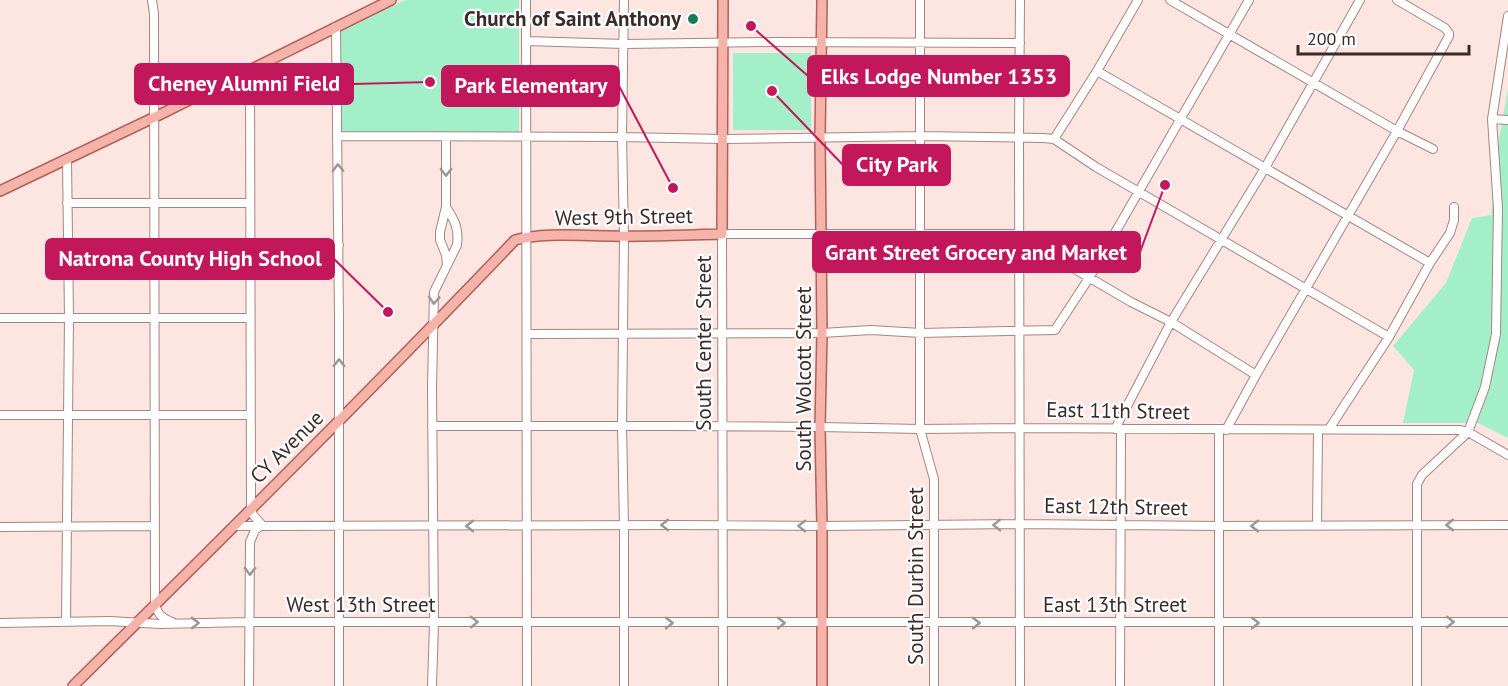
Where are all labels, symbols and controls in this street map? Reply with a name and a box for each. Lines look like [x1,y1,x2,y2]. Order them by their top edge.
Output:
place label: Church of Saint Anthony [464,5,682,32]
marker: Church of Saint Anthony [686,12,700,26]
scale bar [1298,18,1469,56]
text: 200 m [1307,27,1356,50]
callout: Elks Lodge Number 1353 [808,56,1069,96]
text: Elks Lodge Number 1353 [821,62,1057,90]
callout: Cheney Alumni Field [135,64,353,104]
callout: Park Elementary [442,66,619,106]
text: Cheney Alumni Field [148,69,340,97]
text: Park Elementary [454,71,608,99]
callout: City Park [843,145,950,185]
text: City Park [856,150,938,178]
one-way arrow [332,163,344,172]
one-way arrow [440,168,452,177]
street label: West 9th Street [555,202,693,231]
callout: Grant Street Grocery and Market [813,232,1140,272]
text: Grant Street Grocery and Market [825,238,1127,266]
callout: Natrona County High School [46,239,334,279]
text: Natrona County High School [58,244,322,272]
street label: South Center Street [690,255,717,431]
street label: South Wolcott Street [790,286,817,472]
one-way arrow [428,295,441,304]
one-way arrow [333,358,345,367]
street label: East 11th Street [1046,396,1190,425]
street label: CY Avenue [244,404,329,489]
street label: South Durbin Street [902,487,929,665]
street label: East 12th Street [1044,492,1188,521]
one-way arrow [992,518,1001,531]
one-way arrow [660,519,669,531]
one-way arrow [797,519,806,532]
one-way arrow [1445,519,1454,531]
one-way arrow [465,520,474,532]
one-way arrow [1250,520,1259,532]
one-way arrow [243,567,256,576]
street label: West 13th Street [286,591,436,618]
street label: East 13th Street [1043,591,1187,618]
one-way arrow [470,616,479,629]
one-way arrow [777,616,786,629]
one-way arrow [1446,616,1455,628]
one-way arrow [191,617,200,629]
one-way arrow [665,617,674,629]
one-way arrow [972,617,981,629]
one-way arrow [1251,617,1260,629]

